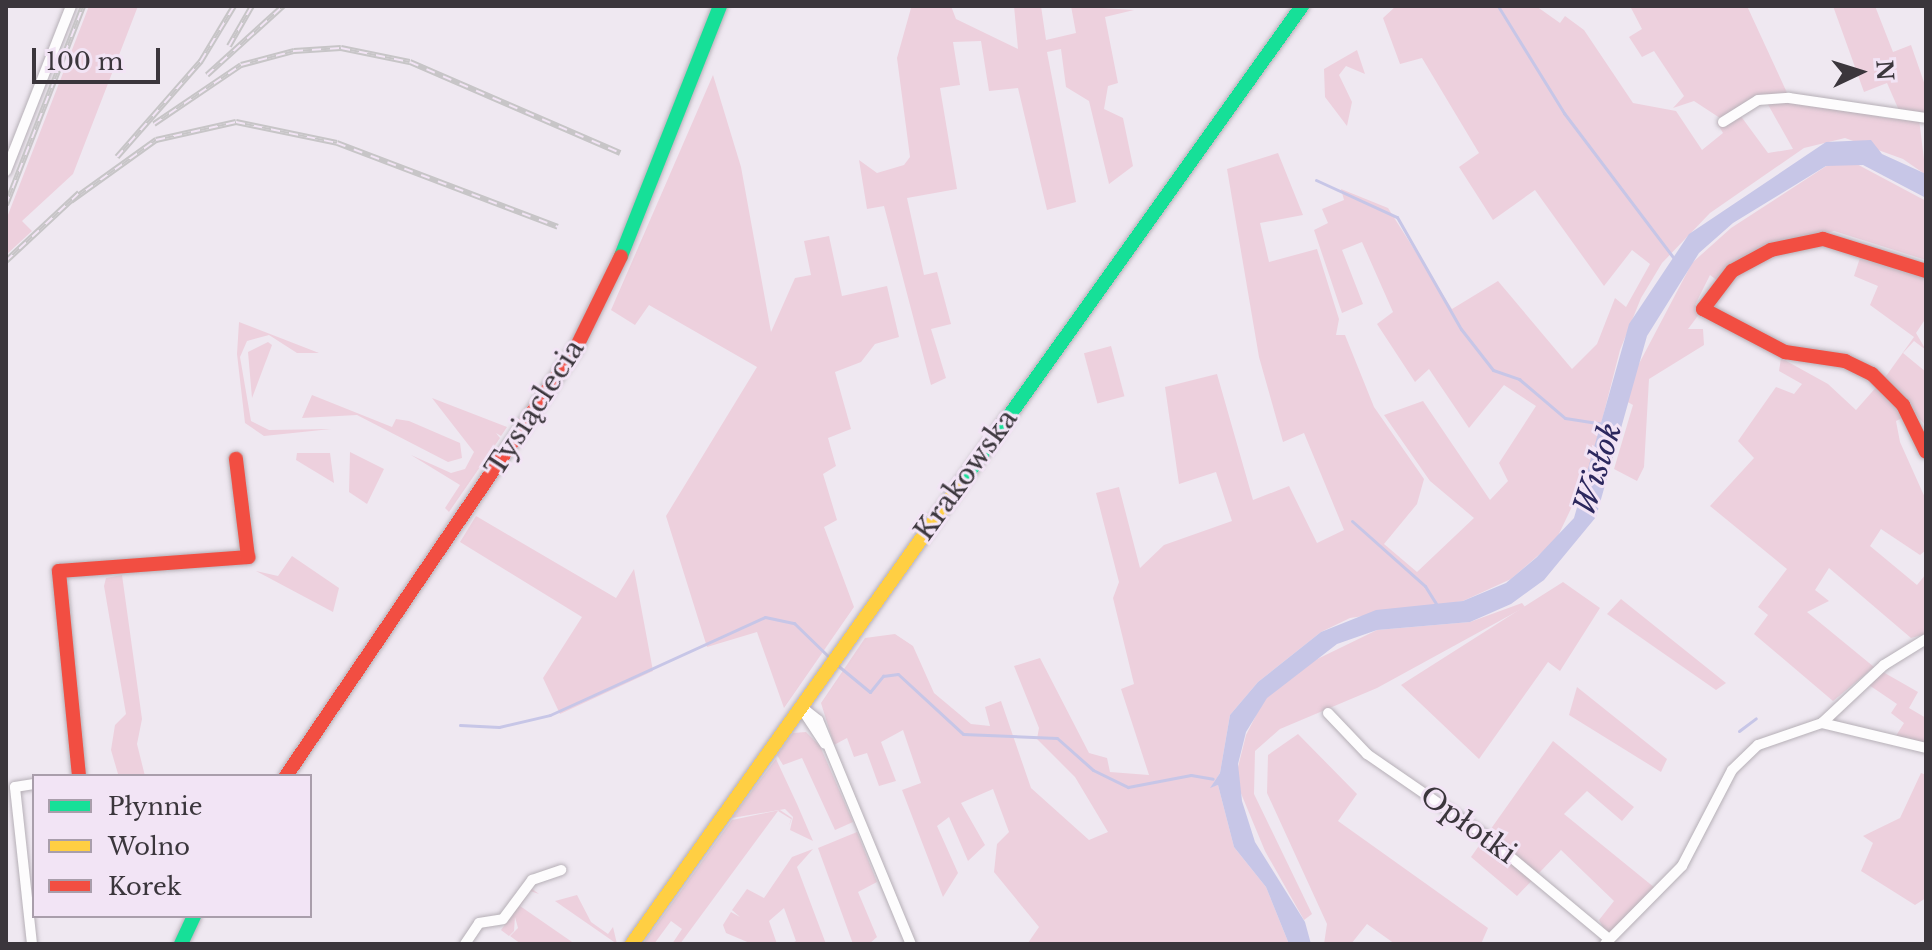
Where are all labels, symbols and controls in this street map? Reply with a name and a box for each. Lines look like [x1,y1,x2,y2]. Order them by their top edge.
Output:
scale bar [36,32,164,82]
north arrow [1820,32,1900,112]
text: 100 m [46,47,124,76]
text: N [1870,59,1899,82]
street label: Tysiąclecia [478,333,592,483]
street label: Krakowska [907,403,1025,547]
water label: Wisłok [1566,419,1630,519]
legend [32,774,312,918]
street label: Opłotki [1413,779,1523,871]
text: Płynnie [108,792,203,821]
text: Wolno [108,832,190,861]
text: Korek [108,872,181,901]

